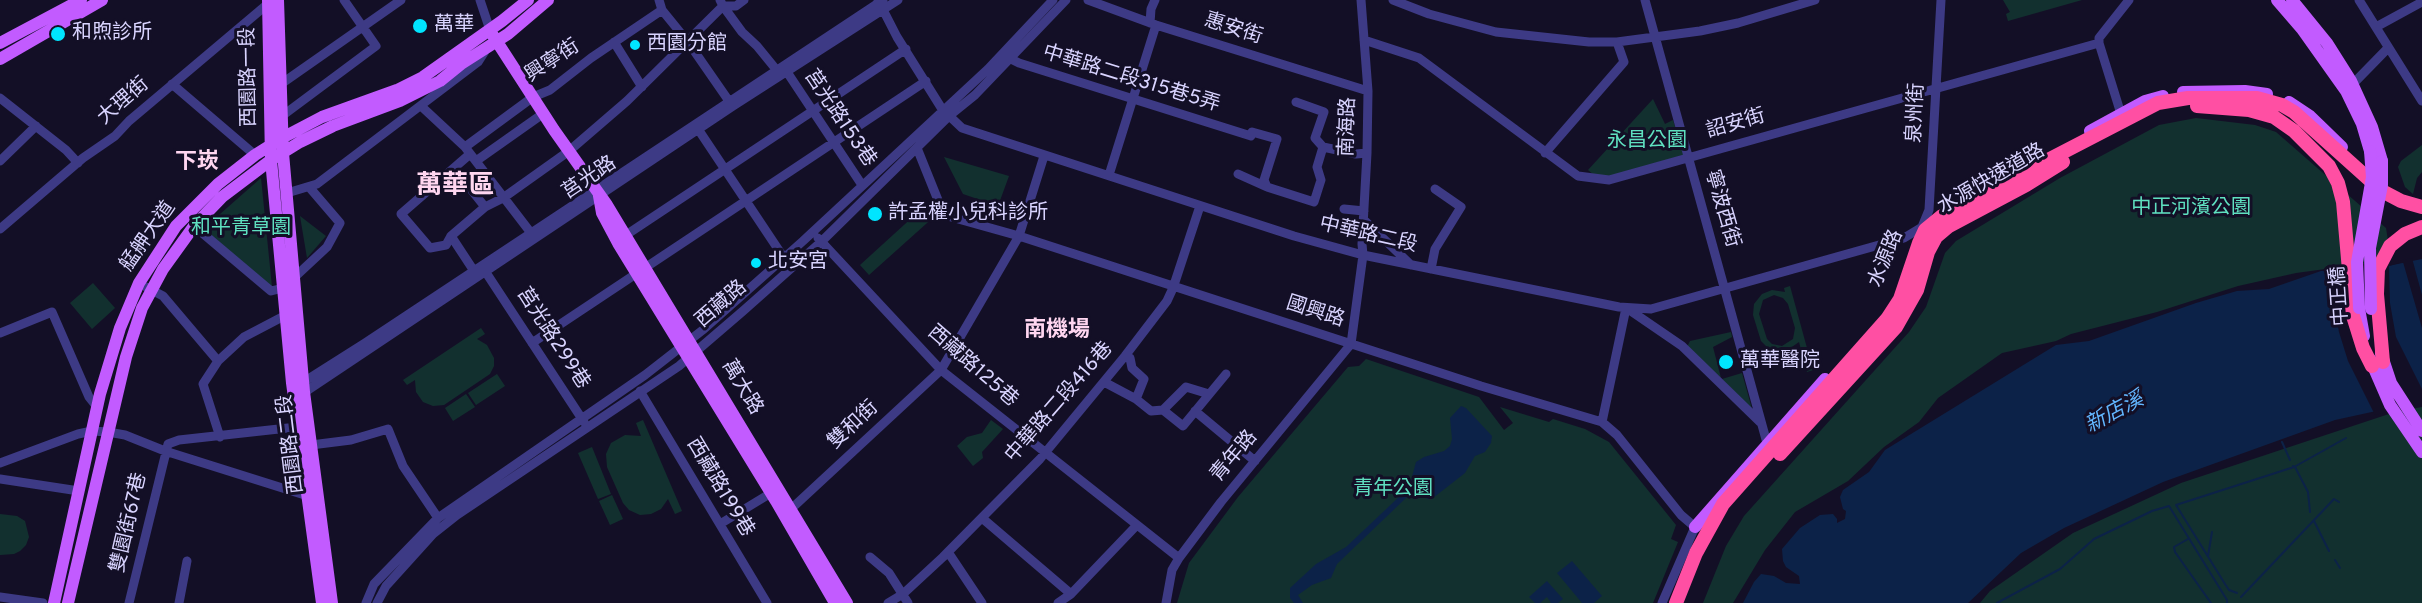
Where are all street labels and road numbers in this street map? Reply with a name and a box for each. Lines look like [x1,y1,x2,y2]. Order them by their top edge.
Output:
street label: 惠安街 [1201,9,1265,51]
street label: 西園路一段 [237,27,263,127]
street label: 興寧街 [521,36,585,88]
street label: 中華路二段315巷5弄 [1039,42,1223,118]
street label: 莒光路153巷 [798,66,880,172]
street label: 大理街 [93,73,155,131]
street label: 泉州街 [1903,82,1931,144]
street label: 南海路 [1336,97,1362,157]
street label: 詔安街 [1704,105,1768,145]
street label: 水源快速道路 [1934,140,2050,220]
street label: 莒光路 [558,152,622,206]
street label: 寧波西街 [1698,167,1744,251]
street label: 艋舺大道 [116,197,182,277]
street label: 中華路二段 [1317,213,1419,259]
street label: 水源路 [1865,227,1909,291]
street label: 中正橋 [2327,265,2355,327]
street label: 西藏路 [691,276,753,334]
street label: 莒光路299巷 [510,284,594,394]
street label: 國興路 [1283,292,1347,334]
street label: 西藏路125巷 [922,321,1022,413]
street label: 中華路二段416巷 [1001,338,1119,468]
street label: 萬大路 [715,356,767,420]
street label: 西園路二段 [274,393,310,495]
street label: 雙和街 [824,397,884,455]
street label: 青年路 [1207,426,1263,488]
street label: 西藏路199巷 [680,434,758,542]
street label: 雙園街67巷 [107,471,153,575]

